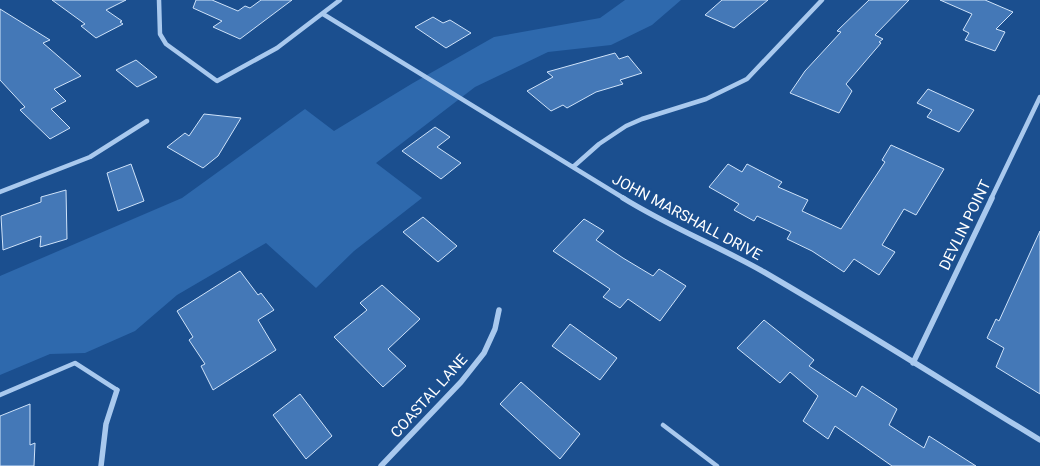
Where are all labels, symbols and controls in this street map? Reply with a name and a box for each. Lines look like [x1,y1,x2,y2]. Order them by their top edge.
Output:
street label: JOHN MARSHALL DRIVE [609,170,765,264]
street label: DEVLIN POINT [935,177,995,273]
street label: COASTAL LANE [387,350,471,441]

